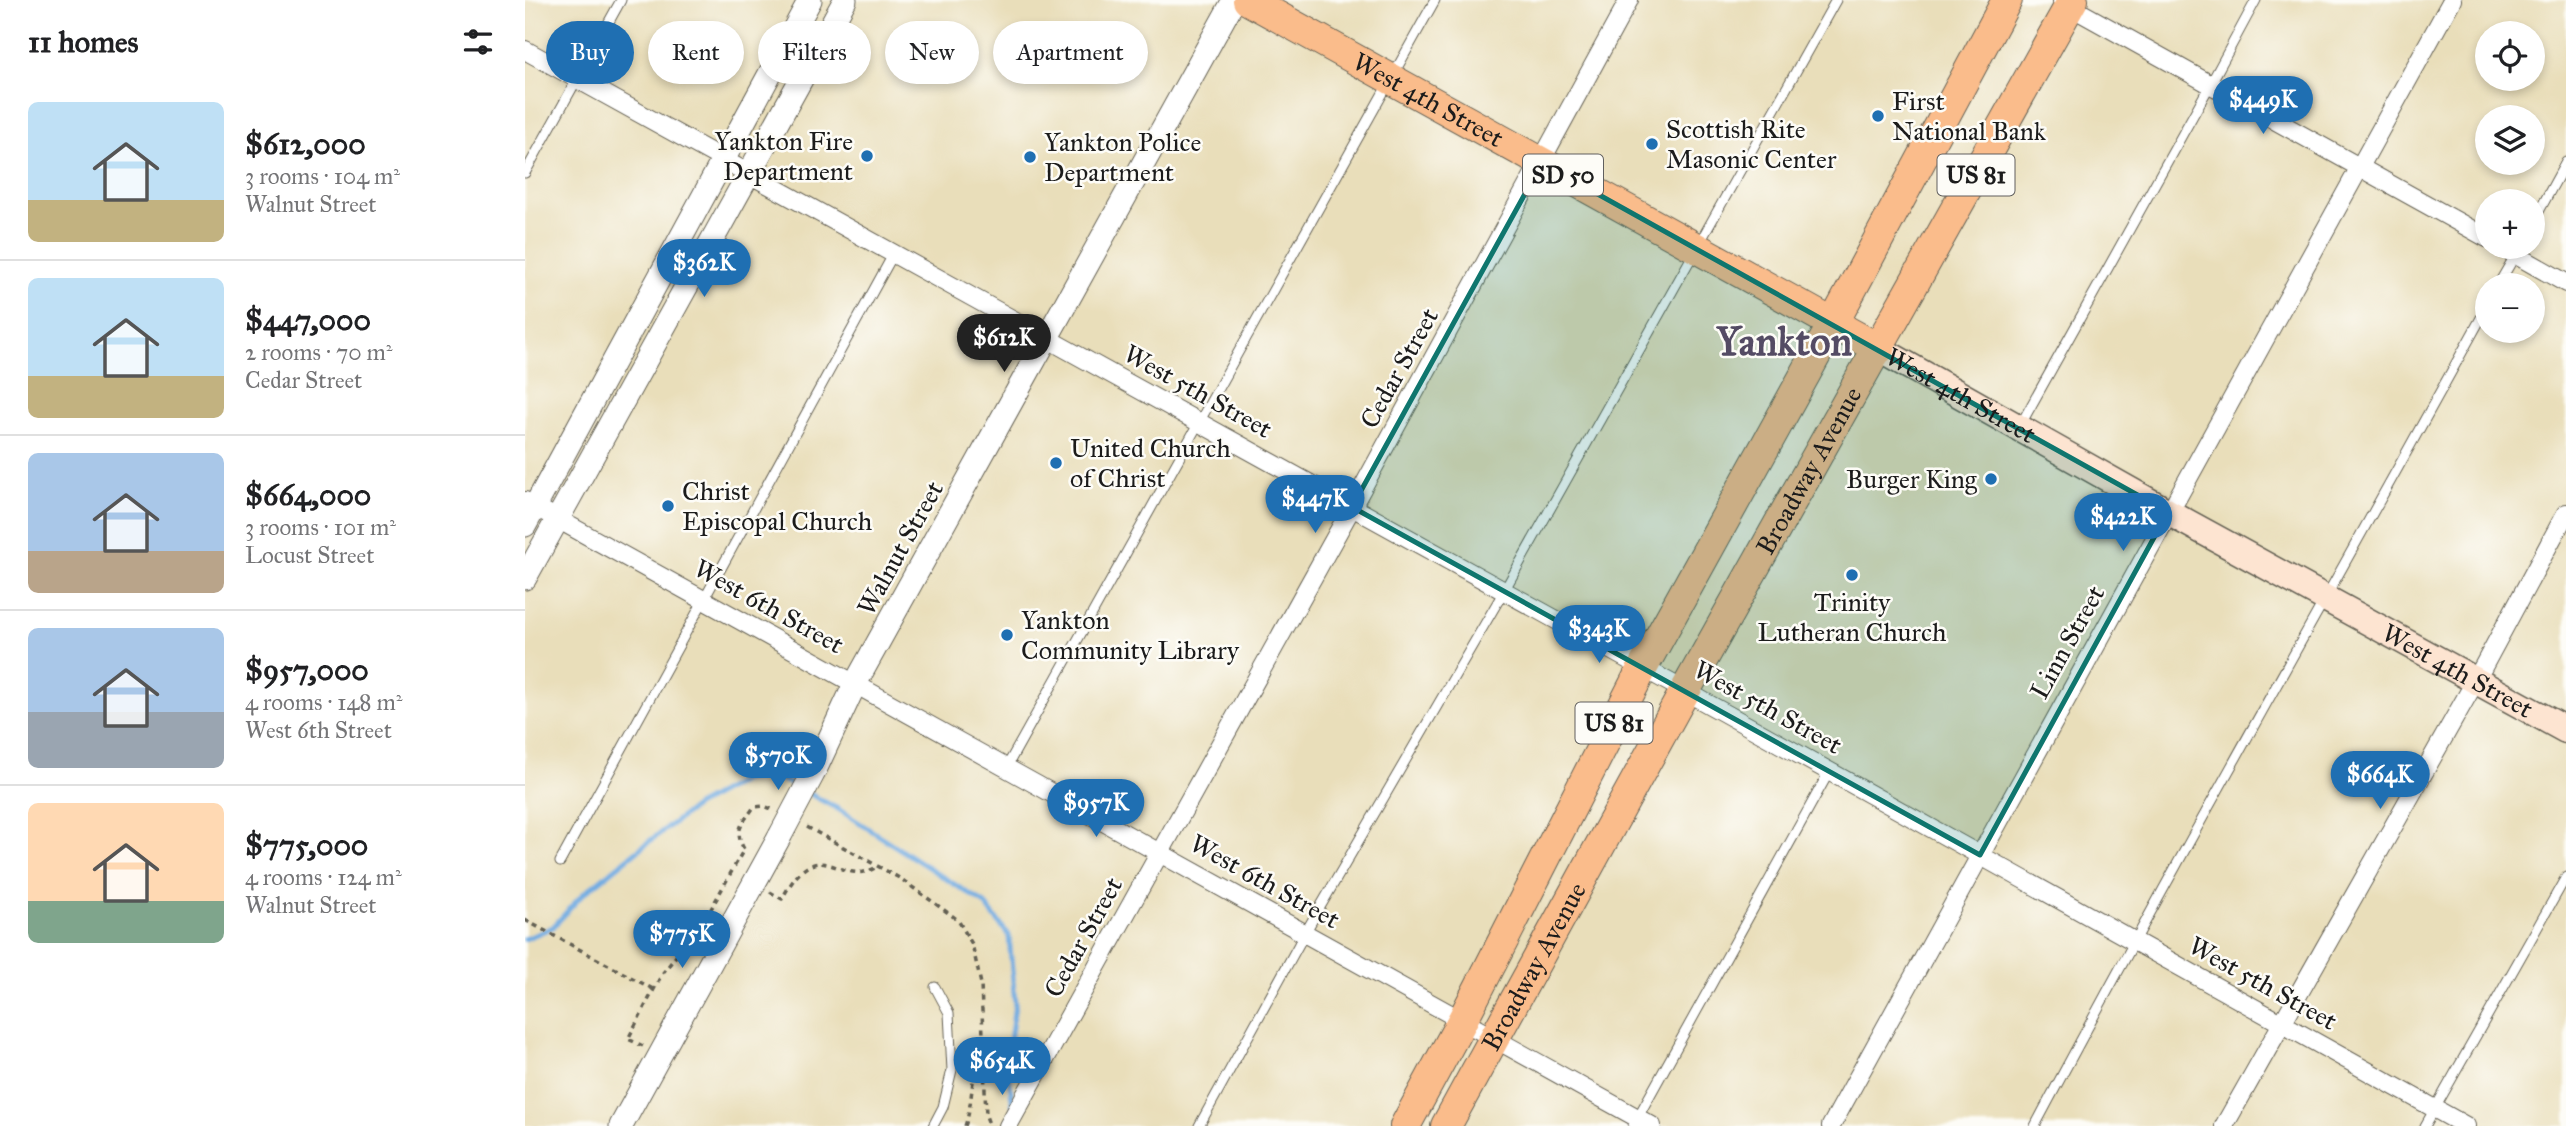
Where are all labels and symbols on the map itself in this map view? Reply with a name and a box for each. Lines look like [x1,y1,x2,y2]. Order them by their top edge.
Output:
street label: West 4th Street [1347,45,1509,154]
pin: $449K [2214,76,2312,136]
place label: First National Bank [1892,85,2047,147]
marker: First National Bank [1870,108,1886,124]
place label: Scottish Rite Masonic Center [1666,113,1837,175]
place label: Yankton Fire Department [714,125,853,187]
place label: Yankton Police Department [1044,126,1202,188]
marker: Scottish Rite Masonic Center [1644,136,1660,152]
marker: Yankton Fire Department [859,148,875,164]
marker: Yankton Police Department [1022,149,1038,165]
road number: SD 50 [1523,154,1603,196]
road number: US 81 [1937,154,2015,196]
pin: $362K [655,240,753,299]
street label: Cedar Street [1353,302,1445,434]
pin: $612K [955,314,1053,374]
district label: Yankton [1716,317,1852,366]
street label: West 5th Street [1118,337,1278,445]
street label: West 4th Street [1880,340,2042,450]
street label: Broadway Avenue [1749,381,1869,560]
place label: United Church of Christ [1070,432,1231,494]
marker: United Church of Christ [1048,455,1064,471]
place label: Burger King [1846,463,1978,495]
marker: Burger King [1983,471,1999,487]
place label: Christ Episcopal Church [682,475,873,537]
street label: Walnut Street [850,475,950,621]
pin: $447K [1266,476,1364,535]
pin: $422K [2074,494,2172,553]
marker: Christ Episcopal Church [660,498,676,514]
street label: West 6th Street [689,552,849,660]
marker: Trinity Lutheran Church [1844,567,1860,583]
street label: Linn Street [2023,580,2111,704]
place label: Trinity Lutheran Church [1758,586,1947,648]
place label: Yankton Community Library [1021,604,1240,666]
pin: $343K [1550,606,1648,665]
street label: West 4th Street [2377,616,2539,725]
marker: Yankton Community Library [999,627,1015,643]
street label: West 5th Street [1688,653,1848,761]
road number: US 81 [1575,702,1653,744]
pin: $570K [729,732,827,792]
pin: $664K [2331,752,2429,811]
pin: $957K [1047,780,1145,839]
street label: West 6th Street [1185,827,1345,935]
street label: Cedar Street [1037,871,1129,1003]
street label: Broadway Avenue [1474,876,1593,1056]
pin: $775K [633,911,731,970]
street label: West 5th Street [2183,929,2343,1037]
pin: $654K [953,1038,1051,1097]

